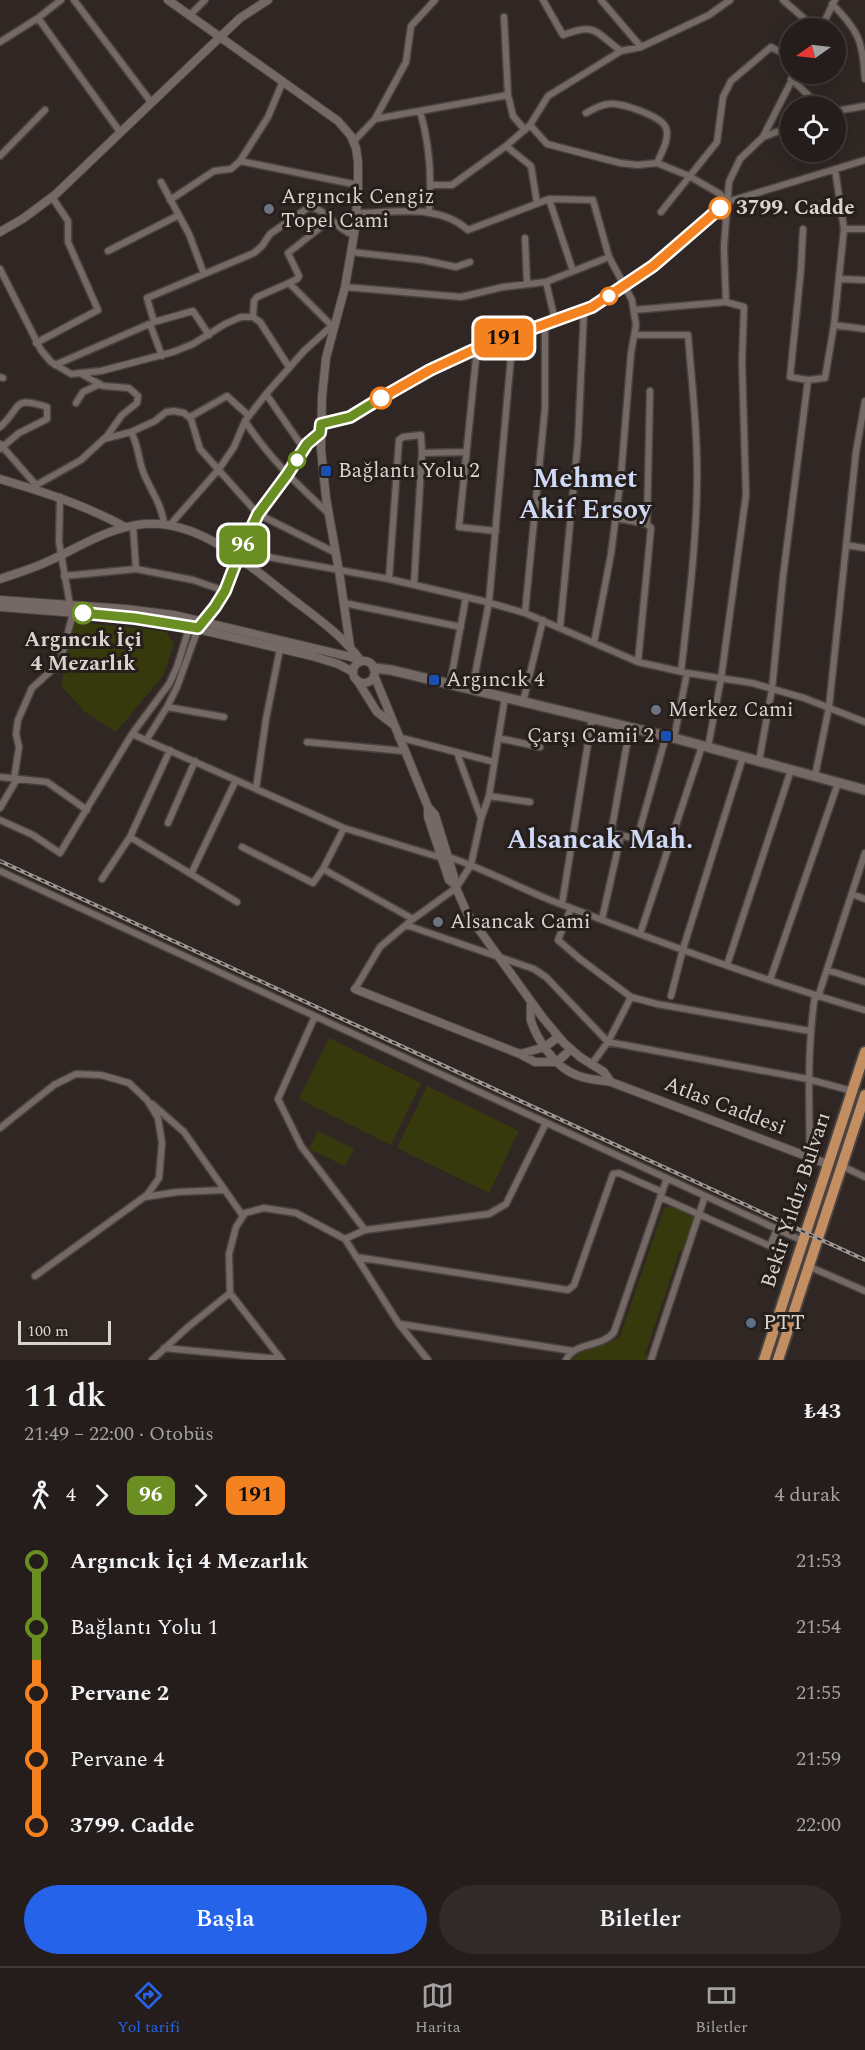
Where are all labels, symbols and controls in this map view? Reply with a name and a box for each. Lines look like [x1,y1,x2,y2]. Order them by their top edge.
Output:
north arrow [780,18,846,84]
map controls [780,18,846,162]
button: locate [780,96,846,162]
place label: Argıncık Cengiz Topel Cami [281,181,435,237]
place label: 3799. Cadde [736,192,855,224]
marker: 3799. Cadde [709,197,731,219]
marker: Argıncık Cengiz Topel Cami [262,202,276,216]
unlabelled marker [600,287,618,305]
line badge: 191 [470,318,538,358]
text: 191 [486,322,522,354]
unlabelled marker [370,387,392,409]
unlabelled marker [288,451,306,469]
place label: Bağlantı Yolu 2 [338,455,480,487]
district label: Mehmet Akif Ersoy [519,458,652,531]
marker: Bağlantı Yolu 2 [319,464,333,478]
line badge: 96 [216,526,270,564]
text: 96 [231,529,255,561]
marker: Argıncık İçi 4 Mezarlık [72,602,94,624]
place label: Argıncık İçi 4 Mezarlık [24,624,142,680]
place label: Argıncık 4 [446,664,545,696]
marker: Argıncık 4 [427,673,441,687]
place label: Merkez Cami [668,694,794,726]
marker: Merkez Cami [649,703,663,717]
place label: Çarşı Camii 2 [527,720,654,752]
marker: Çarşı Camii 2 [659,729,673,743]
district label: Alsancak Mah. [507,819,693,861]
place label: Alsancak Cami [450,906,591,938]
marker: Alsancak Cami [431,915,445,929]
street label: Atlas Caddesi [659,1068,791,1144]
street label: Bekir Yıldız Bulvarı [752,1108,840,1292]
place label: PTT [763,1307,805,1339]
marker: PTT [744,1316,758,1330]
scale bar [18,1318,111,1346]
text: 100 m [27,1319,69,1343]
text: 11 dk [24,1371,106,1421]
text: ₺43 [804,1395,841,1428]
text: 21:49 – 22:00 · Otobüs [24,1419,214,1449]
icon: walk [24,1479,57,1512]
icon: forward [85,1479,118,1512]
text: 96 [139,1479,163,1511]
icon: forward [184,1479,217,1512]
text: 191 [238,1479,273,1511]
text: 4 [66,1480,76,1510]
text: 4 durak [775,1480,841,1510]
text: Argıncık İçi 4 Mezarlık [70,1545,309,1578]
text: 21:53 [796,1546,841,1576]
text: Bağlantı Yolu 1 [70,1611,219,1644]
text: 21:54 [796,1612,841,1642]
text: Pervane 2 [70,1677,169,1710]
text: 21:55 [796,1678,841,1708]
text: Pervane 4 [70,1743,164,1776]
text: 21:59 [796,1744,841,1774]
text: 3799. Cadde [70,1809,194,1842]
text: 22:00 [796,1810,841,1840]
button: Başla [24,1885,427,1954]
button: Biletler [439,1885,841,1954]
tab: Yol tarifi [117,1979,180,2039]
tab: Harita [415,1979,461,2039]
tab: Biletler [695,1979,748,2039]

